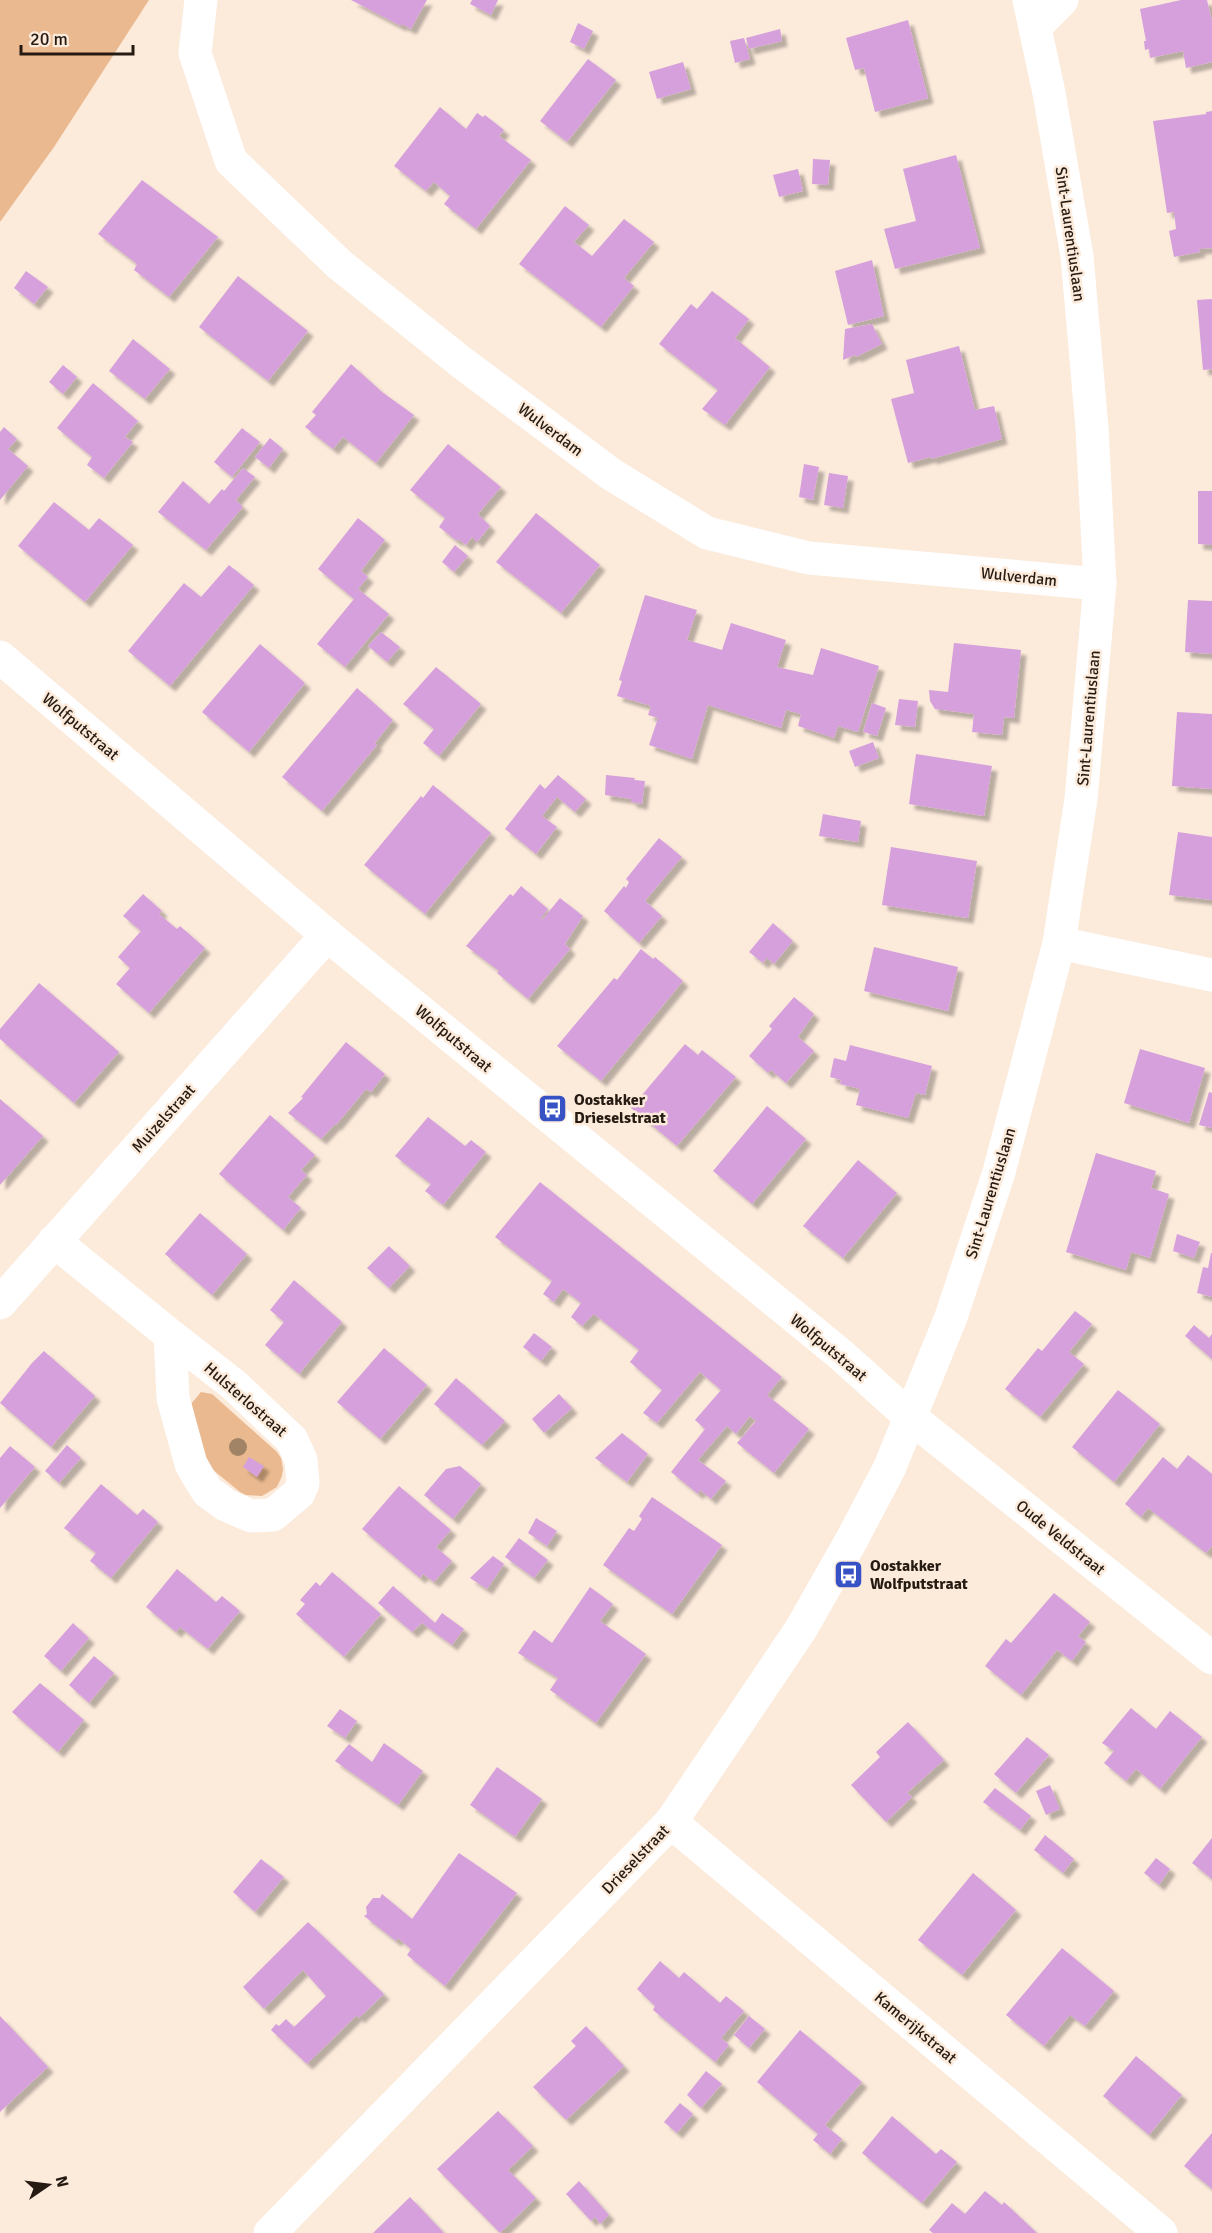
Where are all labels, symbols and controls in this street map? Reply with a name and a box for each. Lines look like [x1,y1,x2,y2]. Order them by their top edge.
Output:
scale bar [21,18,134,56]
text: 20 m [30,28,68,50]
street label: Sint-Laurentiuslaan [1051,165,1089,303]
street label: Wulverdam [514,399,587,461]
street label: Wulverdam [980,563,1058,591]
street label: Sint-Laurentiuslaan [1073,649,1105,787]
street label: Wolfputstraat [38,689,123,765]
street label: Wolfputstraat [411,1001,496,1077]
street label: Muizelstraat [128,1080,200,1157]
place label: Oostakker Drieselstraat [574,1090,666,1128]
bus stop icon: Oostakker Drieselstraat [537,1092,569,1124]
street label: Sint-Laurentiuslaan [962,1125,1020,1261]
street label: Wolfputstraat [786,1310,871,1386]
street label: Hulsterlostraat [200,1358,291,1442]
street label: Oude Veldstraat [1012,1496,1109,1580]
place label: Oostakker Wolfputstraat [870,1556,968,1594]
bus stop icon: Oostakker Wolfputstraat [833,1558,865,1590]
street label: Drieselstraat [598,1821,674,1899]
street label: Kamerijkstraat [870,1988,961,2068]
north arrow [18,2155,78,2215]
text: N [51,2174,73,2189]

